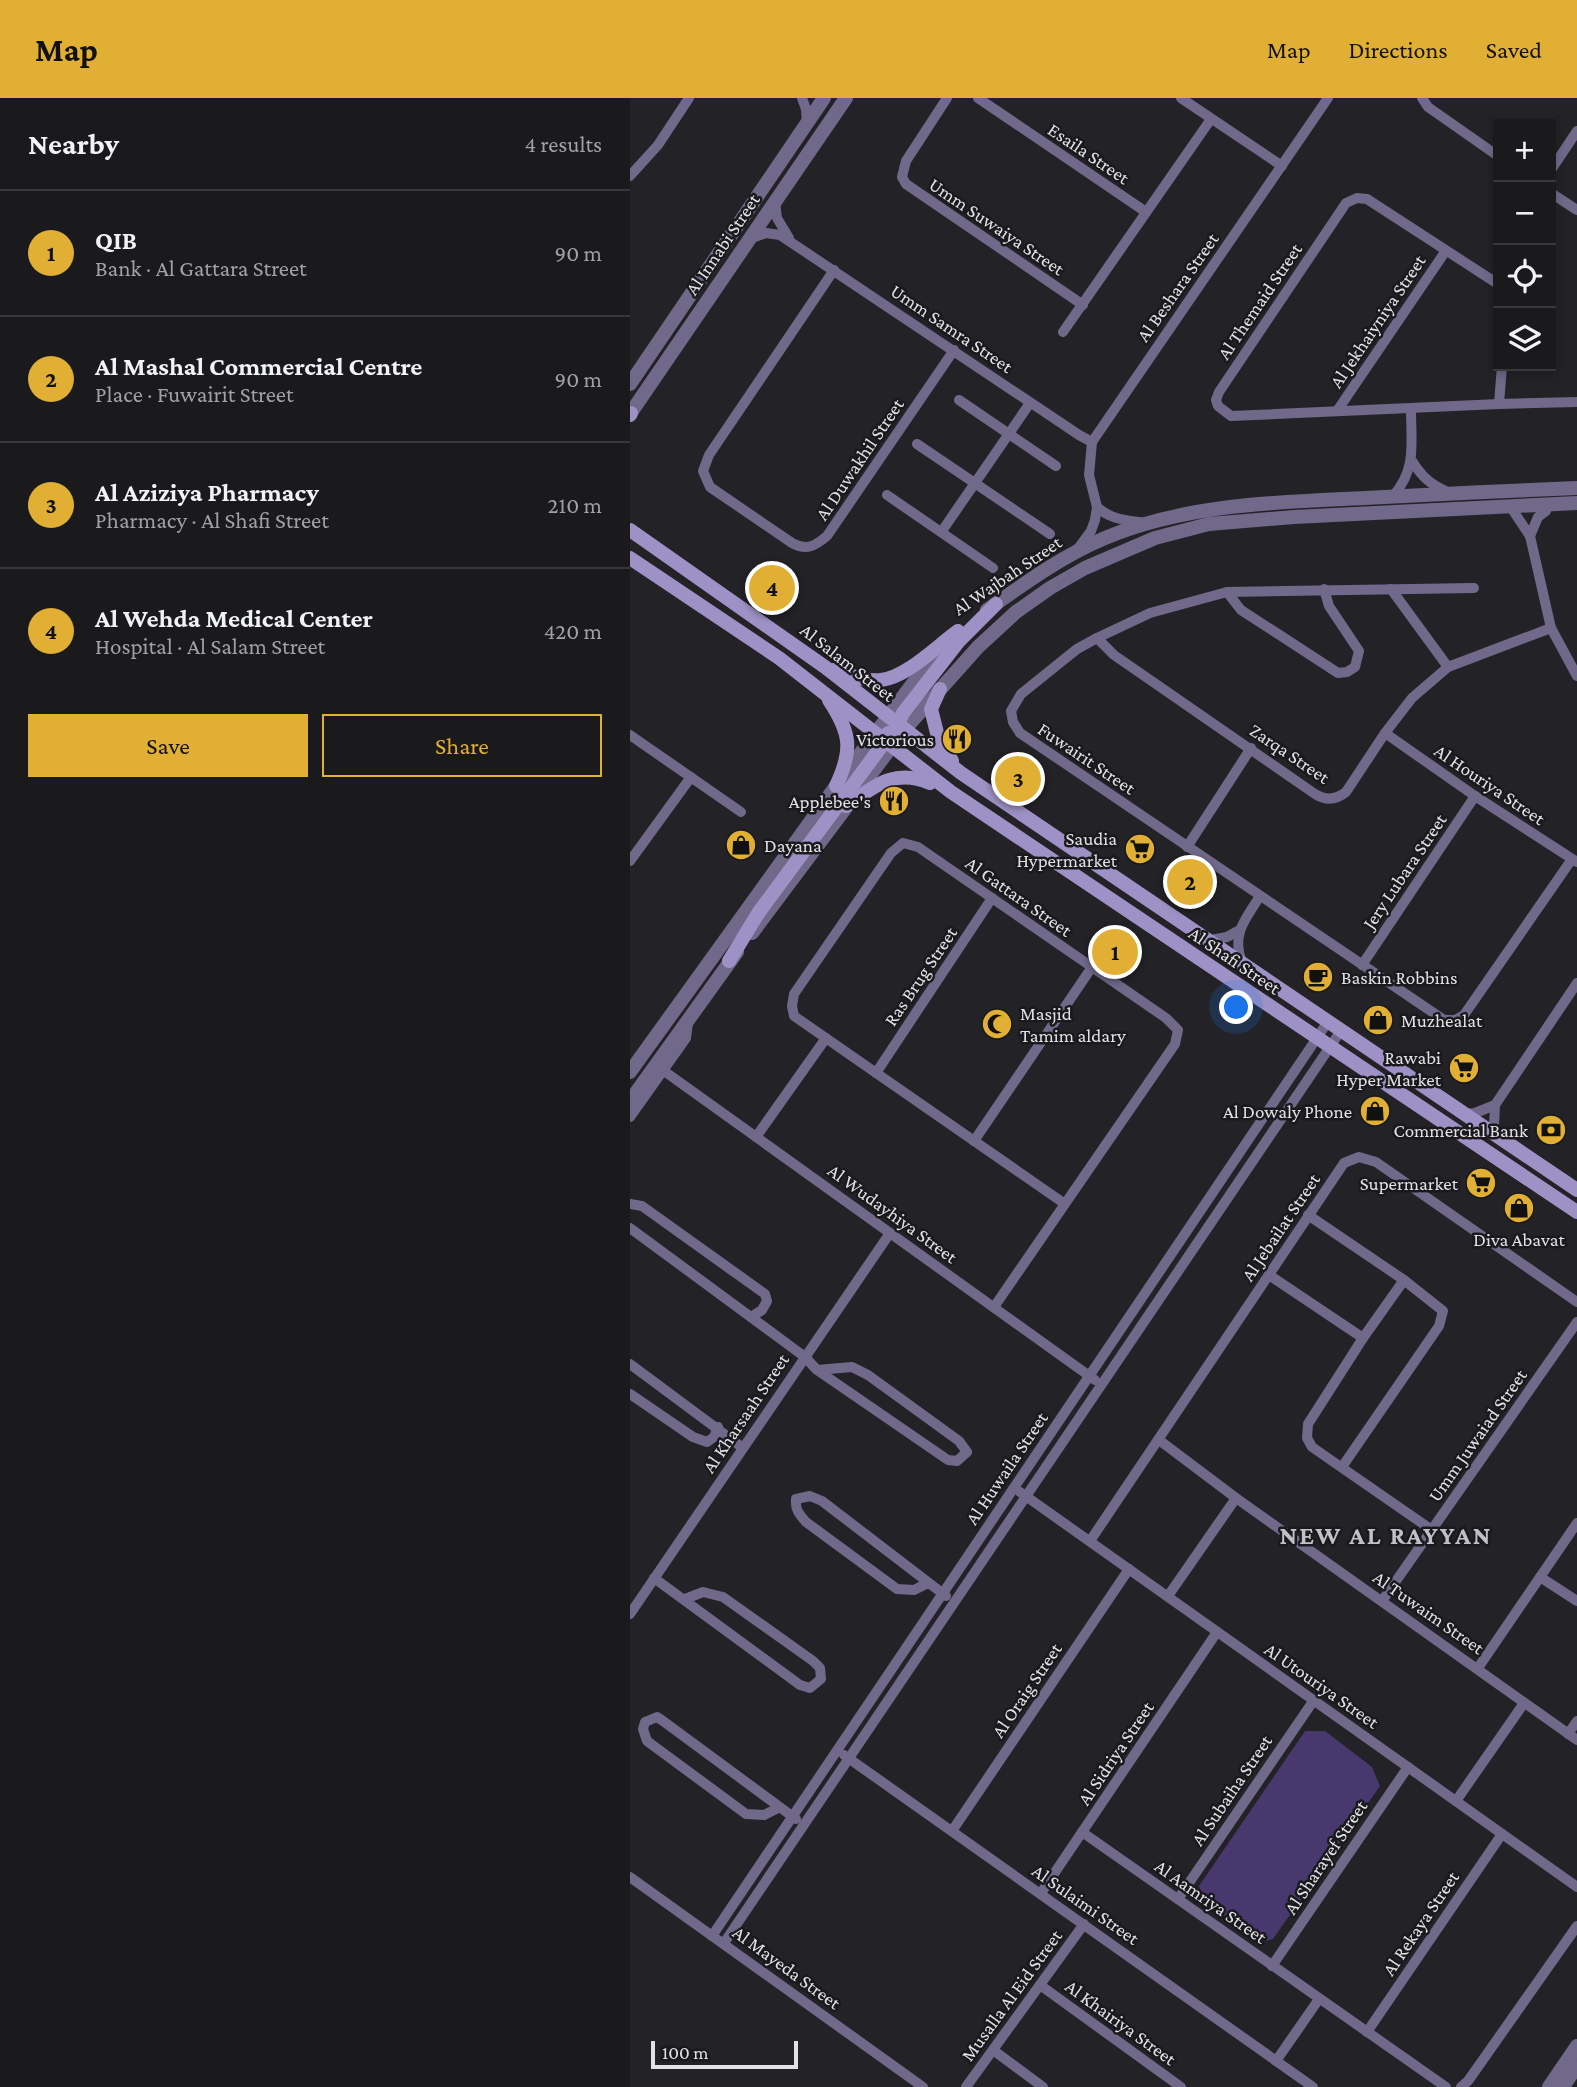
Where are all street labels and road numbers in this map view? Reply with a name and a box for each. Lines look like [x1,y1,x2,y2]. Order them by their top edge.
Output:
street label: Esaila Street [1044,119,1134,189]
street label: Umm Suwaiya Street [925,173,1069,280]
street label: Al Innabi Street [681,189,764,299]
street label: Al Beshara Street [1132,228,1223,346]
street label: Al Themaid Street [1213,239,1306,363]
street label: Al Jekhaiyniya Street [1325,250,1430,392]
street label: Umm Samra Street [887,280,1017,377]
street label: Al Duwakhil Street [811,394,908,524]
street label: Al Wajbah Street [949,531,1067,620]
street label: Al Salam Street [796,619,900,706]
street label: Fuwairit Street [1034,718,1140,799]
street label: Zarqa Street [1246,719,1334,788]
street label: Al Houriya Street [1431,740,1549,829]
street label: Jery Lubara Street [1357,809,1451,934]
street label: Al Gattara Street [962,852,1076,941]
street label: Ras Brug Street [880,922,962,1030]
street label: Al Shafi Street [1185,922,1285,999]
street label: Al Wudayhiya Street [824,1159,962,1268]
street label: Al Jebailat Street [1237,1169,1324,1285]
street label: Al Kharsaah Street [698,1349,793,1477]
street label: Umm Juwaiad Street [1424,1365,1531,1505]
street label: Al Huwaila Street [961,1407,1052,1529]
street label: Al Tuwaim Street [1369,1566,1489,1659]
street label: Al Oraig Street [987,1638,1066,1742]
street label: Al Utouriya Street [1261,1638,1383,1733]
street label: Al Sidriya Street [1073,1697,1158,1809]
street label: Al Subaiha Street [1187,1730,1277,1850]
street label: Al Sharayef Street [1280,1796,1372,1918]
street label: Al Aamriya Street [1151,1855,1271,1948]
street label: Al Sulaimi Street [1028,1860,1144,1949]
street label: Al Rekaya Street [1378,1867,1463,1979]
street label: Al Mayeda Street [729,1921,845,2014]
street label: Musalla Al Eid Street [957,1925,1067,2065]
street label: Al Khairiya Street [1061,1975,1181,2070]

